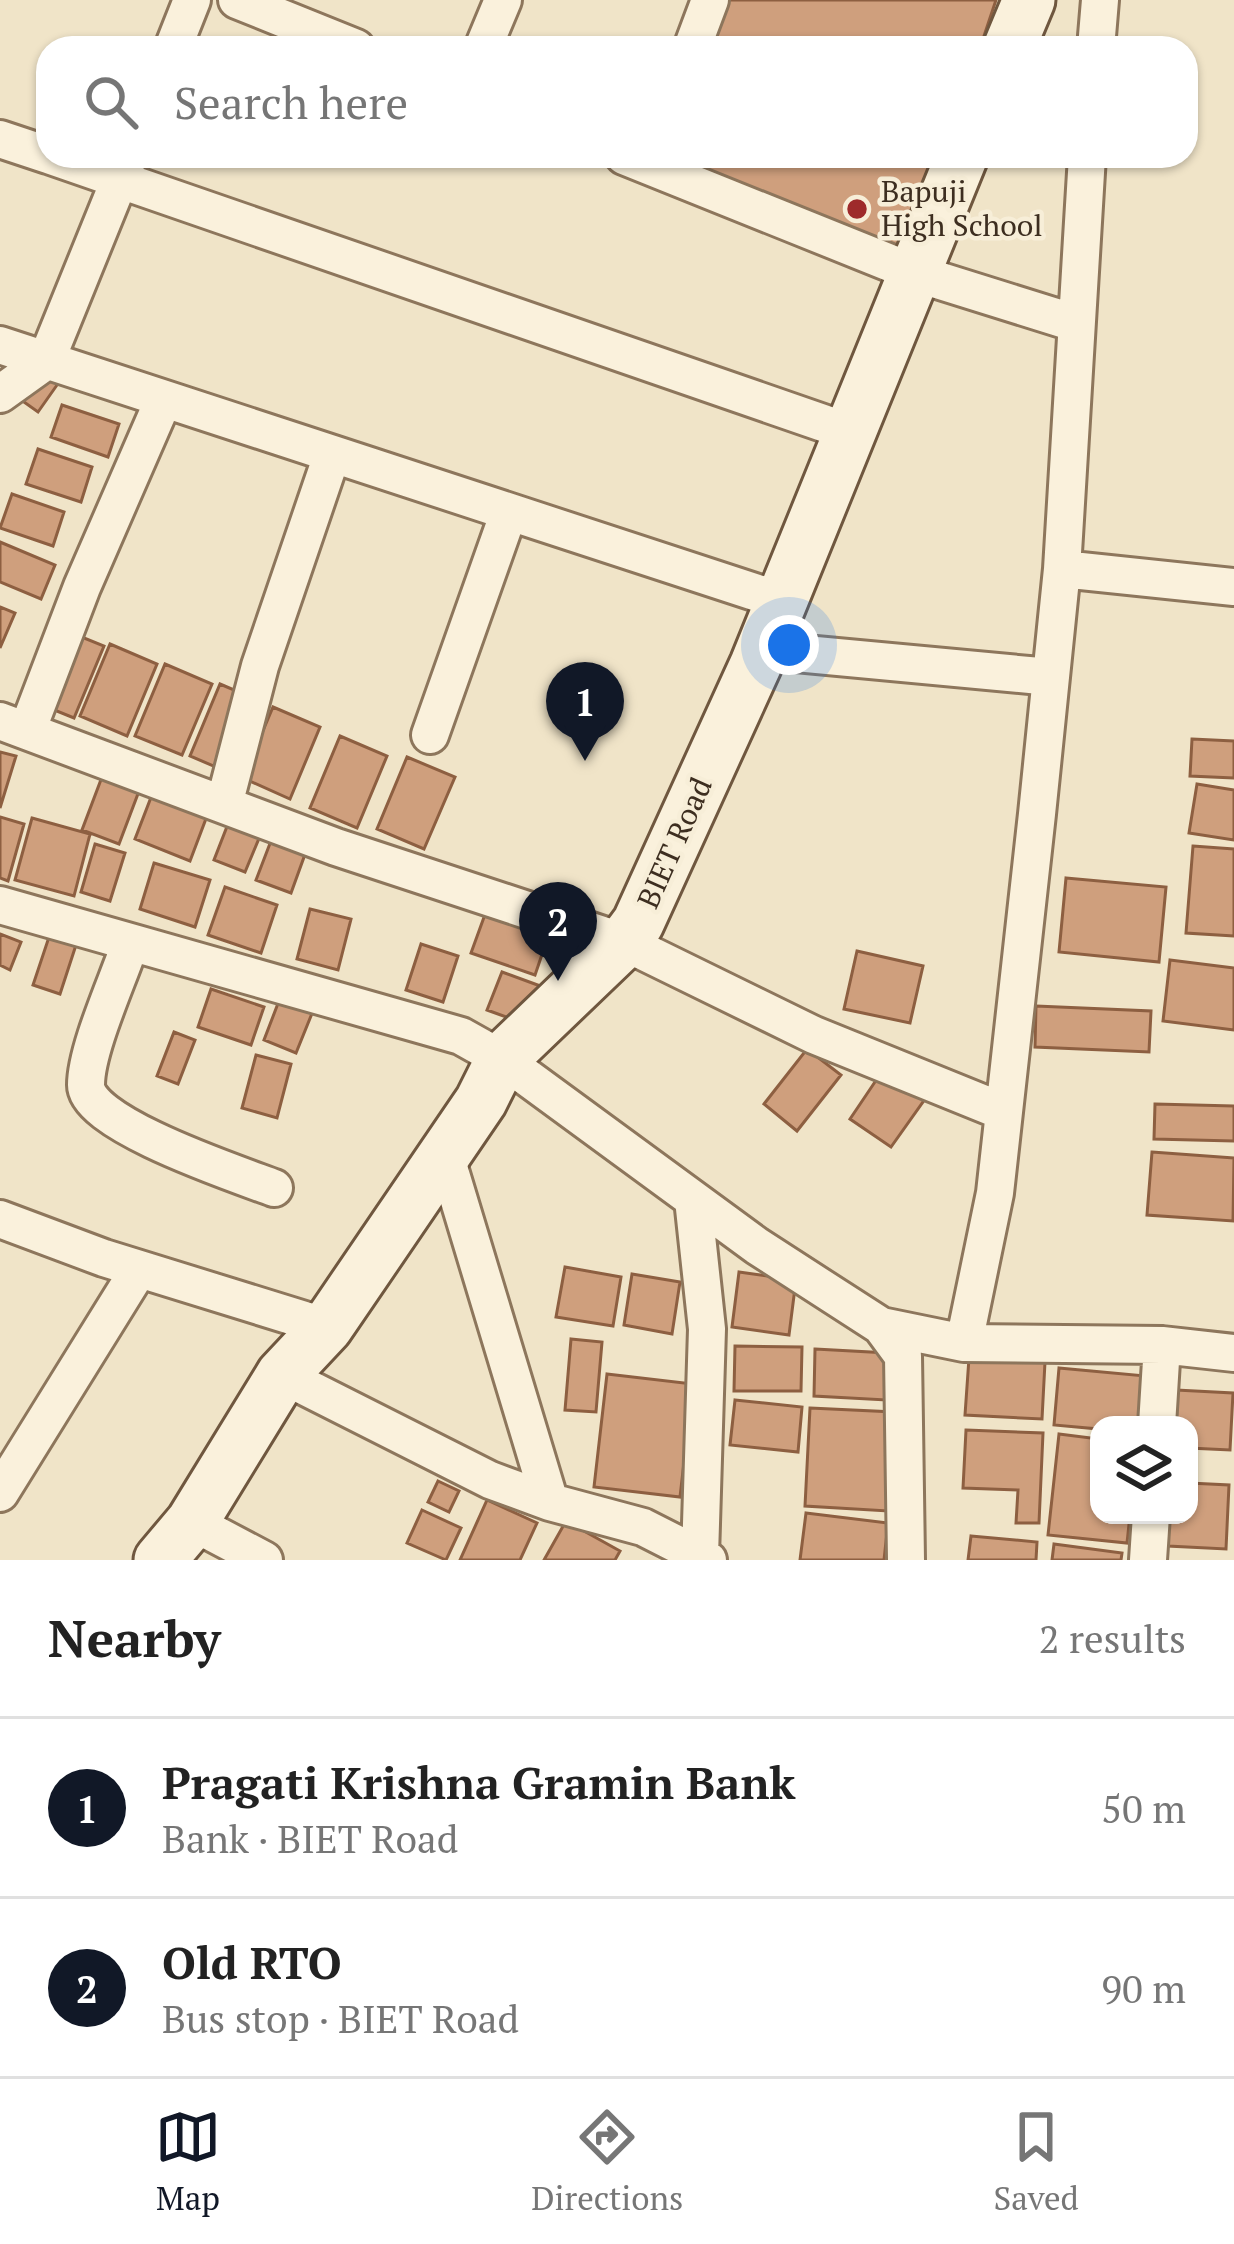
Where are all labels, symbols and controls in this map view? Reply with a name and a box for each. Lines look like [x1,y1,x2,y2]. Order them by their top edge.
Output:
search box [36,36,1198,168]
icon: search [78,69,144,135]
text: Search here [174,72,408,132]
place label: Bapuji High School [881,171,1042,245]
marker: Bapuji High School [844,196,870,222]
your location [759,615,819,675]
pin: 1 [546,662,624,761]
street label: BIET Road [627,771,721,914]
pin: 2 [519,882,597,981]
map controls [1090,1416,1198,1524]
button: layers [1090,1416,1198,1524]
text: Nearby [48,1604,221,1672]
text: 2 results [1039,1612,1186,1664]
text: Pragati Krishna Gramin Bank [162,1752,796,1812]
text: 1 [76,1782,98,1834]
text: 50 m [1101,1782,1186,1834]
text: Bank · BIET Road [162,1812,458,1864]
text: Old RTO [162,1932,342,1992]
text: 2 [76,1962,98,2014]
text: 90 m [1101,1962,1186,2014]
text: Bus stop · BIET Road [162,1992,519,2044]
tab: Map [155,2104,221,2219]
tab: Directions [531,2104,683,2219]
tab: Saved [994,2104,1079,2219]

